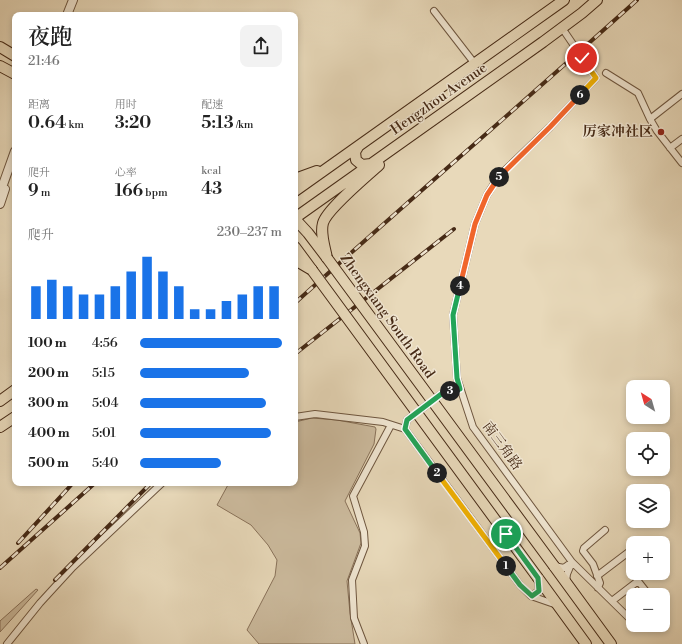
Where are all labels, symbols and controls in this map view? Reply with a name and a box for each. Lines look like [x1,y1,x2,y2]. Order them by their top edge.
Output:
text: 夜跑 [28,24,72,51]
button: share [240,25,282,67]
pin [565,41,599,75]
icon: check [571,47,593,69]
text: 21:46 [28,53,60,69]
street label: Hengzhou Avenue [387,59,491,139]
pin: 6 [570,85,590,105]
text: 6 [577,88,583,102]
text: 距离 [28,98,50,112]
text: 用时 [115,98,137,112]
text: 配速 [201,98,223,112]
text: 0.64 [28,112,66,134]
text: 3:20 [115,112,151,134]
text: 5:13 [201,112,234,134]
text: km [66,118,84,132]
text: /km [234,118,253,132]
place label: 厉家冲社区 [583,123,653,141]
marker: 厉家冲社区 [656,127,666,137]
text: kcal [201,164,221,178]
text: 爬升 [28,166,50,180]
text: 心率 [115,166,137,180]
pin: 5 [489,167,509,187]
text: 5 [496,170,502,184]
text: 43 [201,178,222,200]
text: 9 [28,180,39,202]
text: 166 [115,180,143,202]
text: m [39,186,50,200]
text: bpm [143,186,168,200]
text: 230–237 m [217,224,282,240]
text: 爬升 [28,227,54,243]
street label: Zhengxiang South Road [336,250,438,382]
pin: 4 [450,276,470,296]
text: 4 [456,279,464,293]
text: 100 m [28,335,67,351]
text: 4:56 [92,335,118,351]
text: 200 m [28,365,69,381]
text: 5:15 [92,365,115,381]
north arrow [626,380,670,424]
map controls [626,380,670,632]
pin: 3 [440,381,460,401]
text: 3 [447,384,453,398]
text: 300 m [28,395,69,411]
text: 5:04 [92,395,118,411]
street label: 南三角路 [478,418,526,474]
text: 400 m [28,425,70,441]
text: 5:01 [92,425,116,441]
button: locate [626,432,670,476]
text: 500 m [28,455,69,471]
text: 5:40 [92,455,118,471]
pin: 2 [427,463,447,483]
text: 2 [434,466,440,480]
button: layers [626,484,670,528]
pin [489,517,523,551]
icon: arrive [495,523,517,545]
button: + [626,536,670,580]
pin: 1 [496,556,516,576]
text: 1 [503,559,509,573]
button: − [626,588,670,632]

